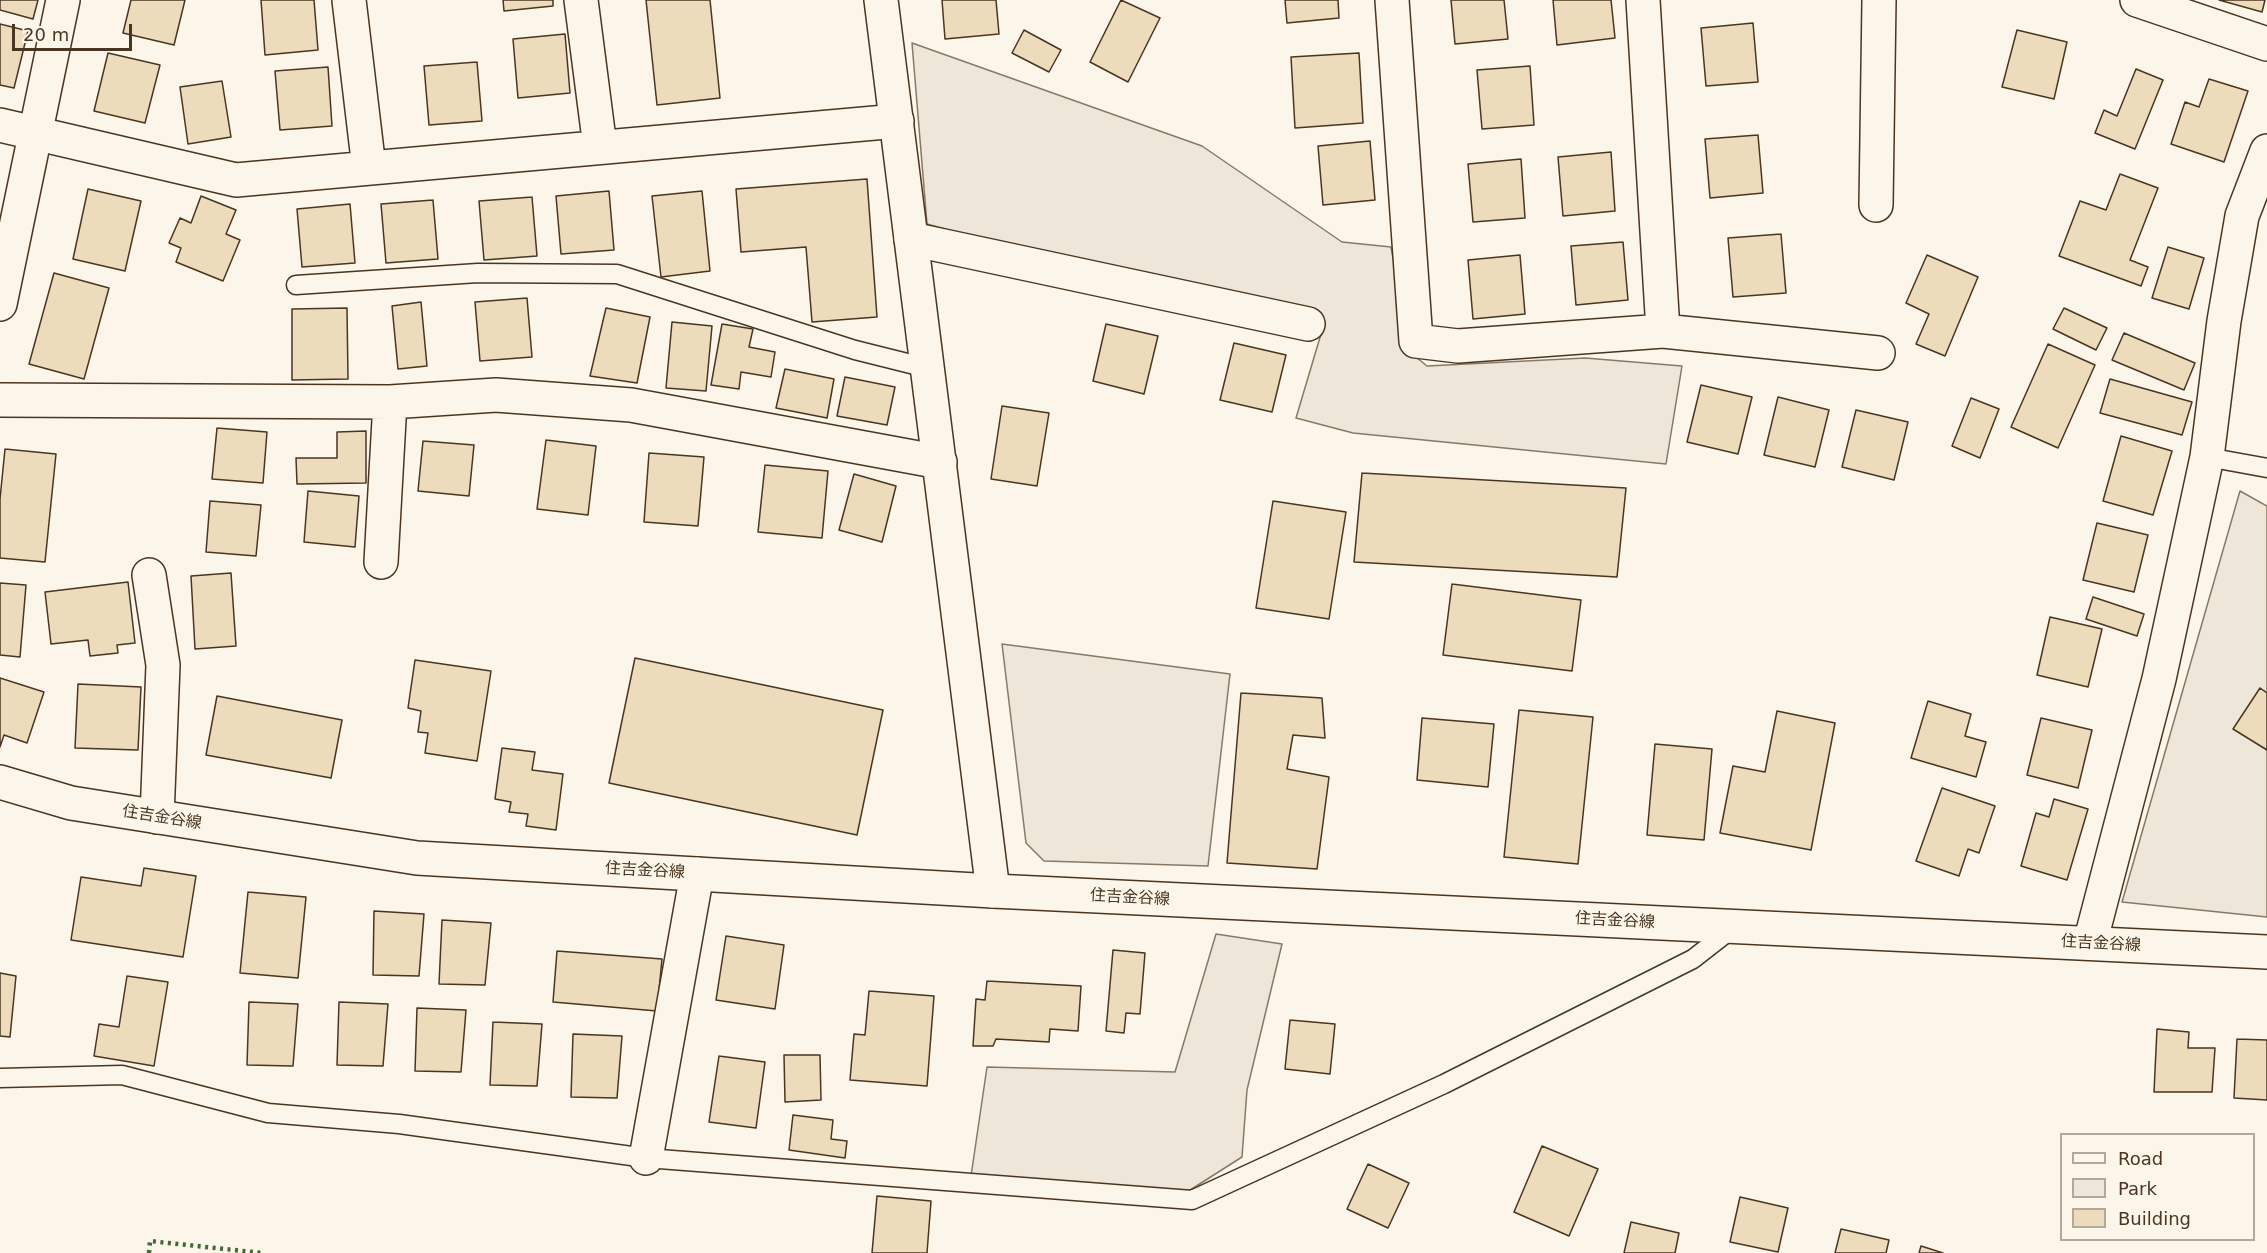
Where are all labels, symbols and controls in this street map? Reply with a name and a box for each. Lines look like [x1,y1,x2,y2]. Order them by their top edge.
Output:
scale bar [15,12,135,50]
text: 20 m [23,24,69,45]
street label: 住吉金谷線 [121,802,203,834]
street label: 住吉金谷線 [605,859,685,883]
street label: 住吉金谷線 [1090,886,1170,910]
street label: 住吉金谷線 [1575,909,1655,933]
street label: 住吉金谷線 [2061,932,2141,956]
legend [2060,1133,2255,1241]
text: Road [2118,1148,2163,1169]
text: Park [2118,1178,2157,1199]
text: Building [2118,1208,2191,1229]

